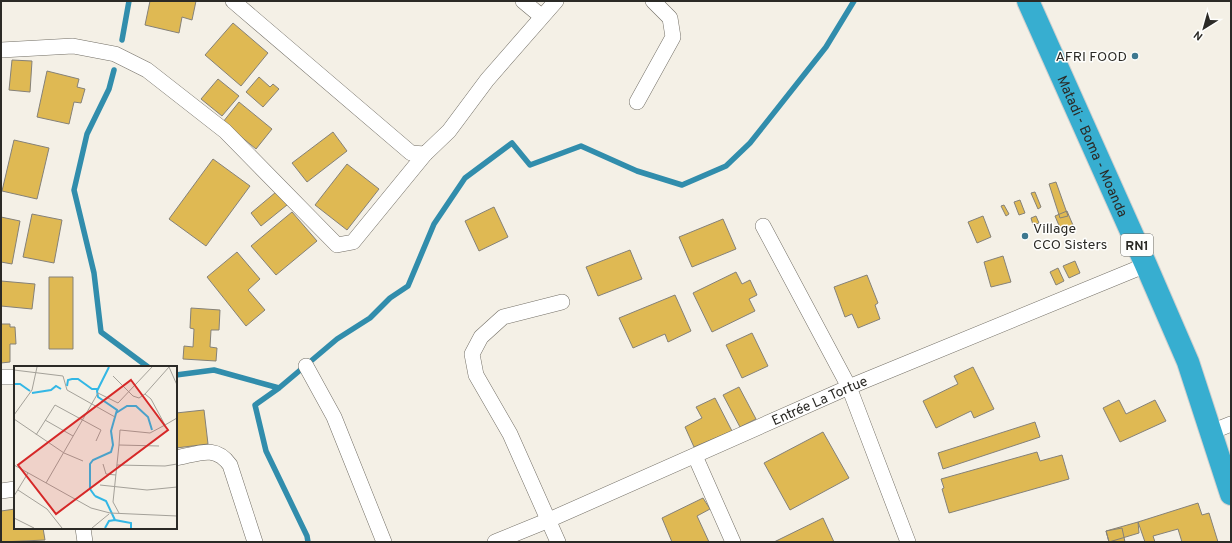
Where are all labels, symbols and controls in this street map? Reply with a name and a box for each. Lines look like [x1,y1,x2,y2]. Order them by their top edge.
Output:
north arrow [1184,8,1224,48]
text: N [1191,27,1206,43]
place label: AFRI FOOD [1056,49,1127,66]
marker: AFRI FOOD [1130,51,1140,61]
street label: Matadi - Boma - Moanda [1053,73,1131,220]
place label: Village CCO Sisters [1033,221,1107,254]
marker: Village CCO Sisters [1020,231,1030,241]
road number: RN1 [1121,234,1153,256]
inset map [14,366,177,529]
street label: Entrée La Tortue [769,373,870,430]

